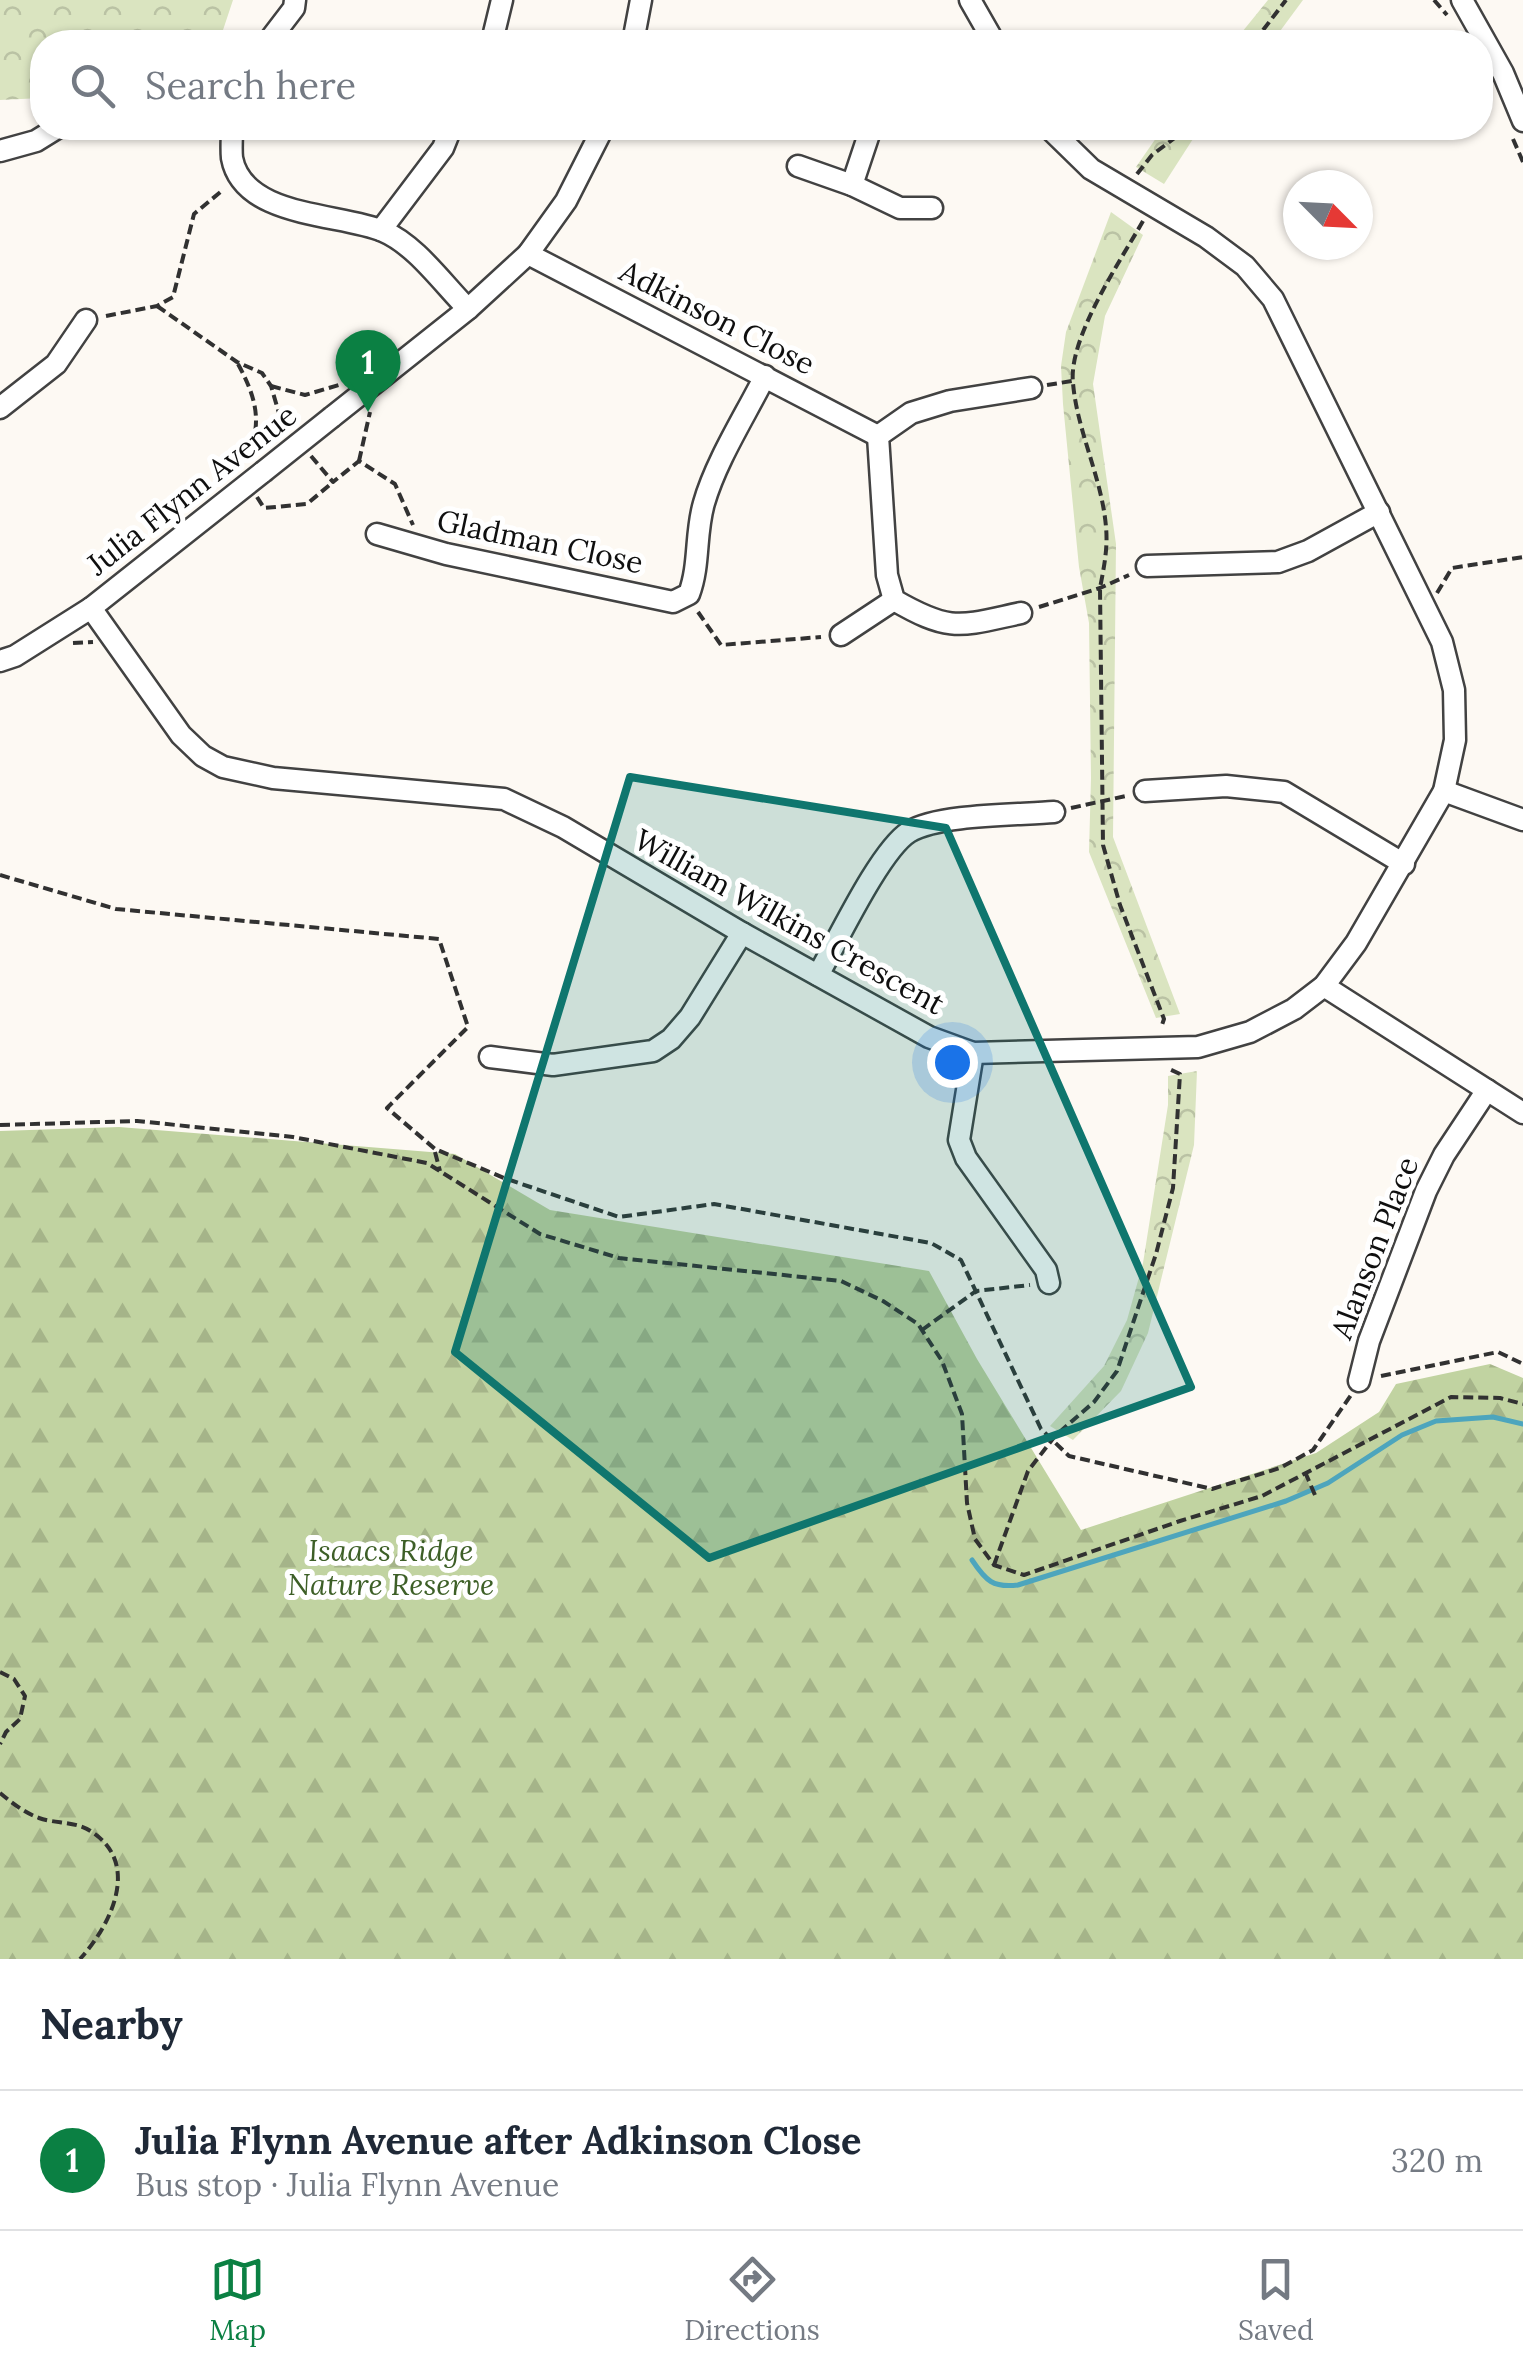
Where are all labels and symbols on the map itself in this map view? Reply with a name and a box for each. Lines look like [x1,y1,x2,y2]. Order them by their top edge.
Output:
north arrow [1283,170,1373,260]
street label: Adkinson Close [613,251,821,383]
pin: 1 [336,330,400,412]
street label: Julia Flynn Avenue [78,396,304,584]
street label: Gladman Close [434,501,647,581]
street label: William Wilkins Crescent [628,820,952,1022]
your location [927,1037,978,1088]
street label: Alanson Place [1322,1151,1426,1345]
park label: Isaacs Ridge Nature Reserve [288,1531,494,1603]

